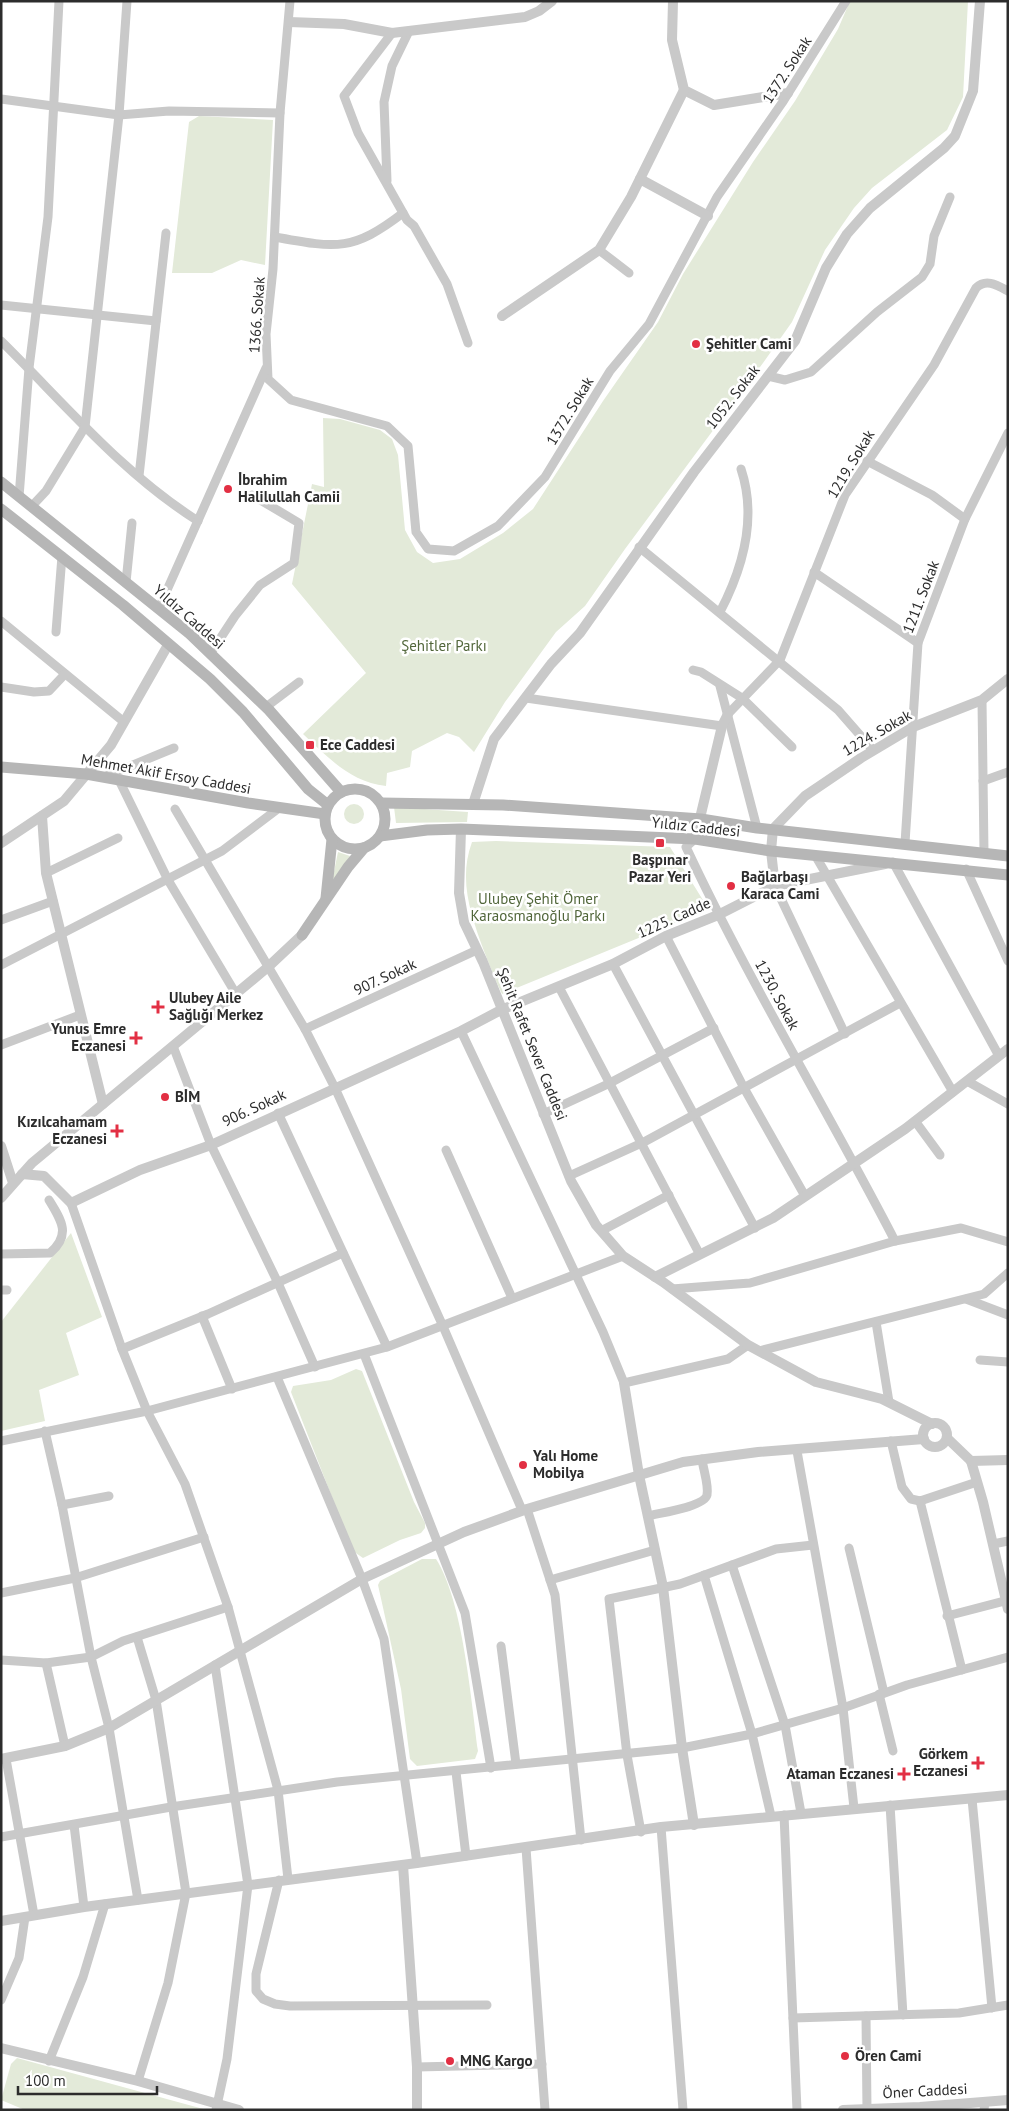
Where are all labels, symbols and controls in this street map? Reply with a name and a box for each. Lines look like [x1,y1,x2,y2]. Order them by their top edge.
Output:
street label: 1372. Sokak [758,32,816,107]
street label: 1366. Sokak [244,275,269,354]
place label: Şehitler Cami [706,334,792,353]
marker: Şehitler Cami [690,338,702,350]
street label: 1052. Sokak [702,360,764,433]
street label: 1372. Sokak [542,372,598,448]
street label: 1219. Sokak [823,425,879,501]
place label: İbrahim Halilullah Camii [238,470,340,506]
marker: İbrahim Halilullah Camii [222,483,234,495]
street label: 1211. Sokak [898,557,943,636]
street label: Yıldız Caddesi [150,580,229,653]
park label: Şehitler Parkı [401,636,487,655]
street label: 1224. Sokak [839,705,915,760]
place label: Ece Caddesi [320,735,395,754]
marker: Ece Caddesi [304,739,316,751]
street label: Mehmet Akif Ersoy Caddesi [79,749,253,798]
street label: Yıldız Caddesi [651,812,741,841]
marker: Başpınar Pazar Yeri [654,837,666,849]
place label: Başpınar Pazar Yeri [629,850,691,886]
place label: Bağlarbaşı Karaca Cami [741,867,819,903]
marker: Bağlarbaşı Karaca Cami [725,880,737,892]
park label: Ulubey Şehit Ömer Karaosmanoğlu Parkı [470,889,606,925]
street label: 1225. Cadde [634,893,713,942]
street label: 907. Sokak [351,953,420,999]
street label: 1230. Sokak [751,957,804,1034]
street label: Şehit Rafet Sever Caddesi [493,965,572,1123]
place label: Ulubey Aile Sağlığı Merkez [169,988,263,1024]
marker: Ulubey Aile Sağlığı Merkez [151,1000,165,1014]
place label: Yunus Emre Eczanesi [50,1019,126,1055]
marker: Yunus Emre Eczanesi [130,1032,142,1044]
street label: 906. Sokak [219,1084,290,1131]
place label: BİM [175,1087,200,1106]
marker: BİM [159,1091,171,1103]
place label: Kızılcahamam Eczanesi [17,1112,107,1148]
marker: Kızılcahamam Eczanesi [111,1125,123,1137]
place label: Yalı Home Mobilya [532,1446,598,1482]
marker: Yalı Home Mobilya [517,1459,529,1471]
place label: Görkem Eczanesi [913,1744,968,1780]
marker: Görkem Eczanesi [972,1757,984,1769]
place label: Ataman Eczanesi [786,1764,894,1783]
marker: Ataman Eczanesi [898,1768,910,1780]
place label: Ören Cami [855,2046,921,2065]
marker: Ören Cami [839,2050,851,2062]
place label: MNG Kargo [460,2051,533,2070]
marker: MNG Kargo [444,2055,456,2067]
scale bar [18,2064,156,2096]
text: 100 m [25,2071,66,2090]
street label: Öner Caddesi [882,2079,968,2102]

